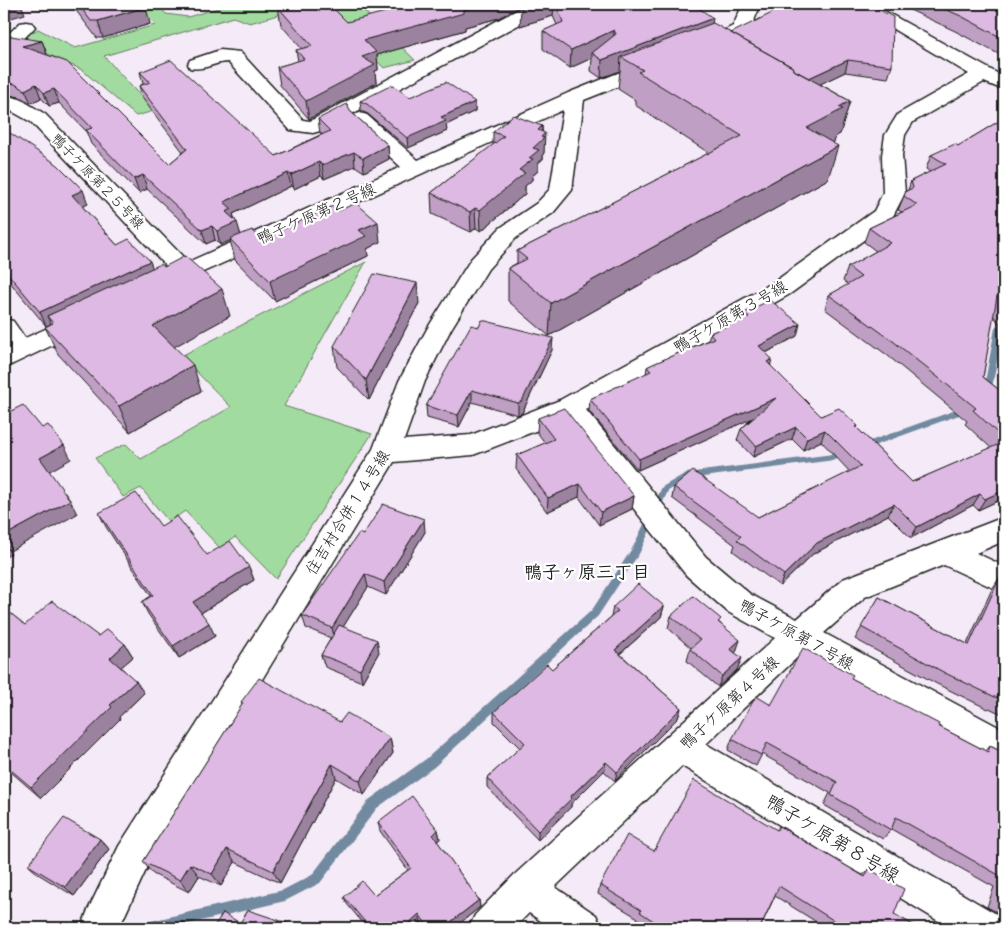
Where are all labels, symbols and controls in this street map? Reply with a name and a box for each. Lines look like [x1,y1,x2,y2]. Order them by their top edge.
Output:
street label: 鴨子ケ原第２５号線 [46,129,148,234]
street label: 鴨子ケ原第２号線 [253,178,379,250]
street label: 鴨子ケ原第３号線 [670,275,791,358]
street label: 住吉村合併１４号線 [300,446,395,579]
district label: 鴨子ヶ原三丁目 [524,560,650,585]
street label: 鴨子ケ原第７号線 [735,594,858,676]
street label: 鴨子ケ原第４号線 [675,651,784,754]
street label: 鴨子ケ原第８号線 [760,789,904,890]

